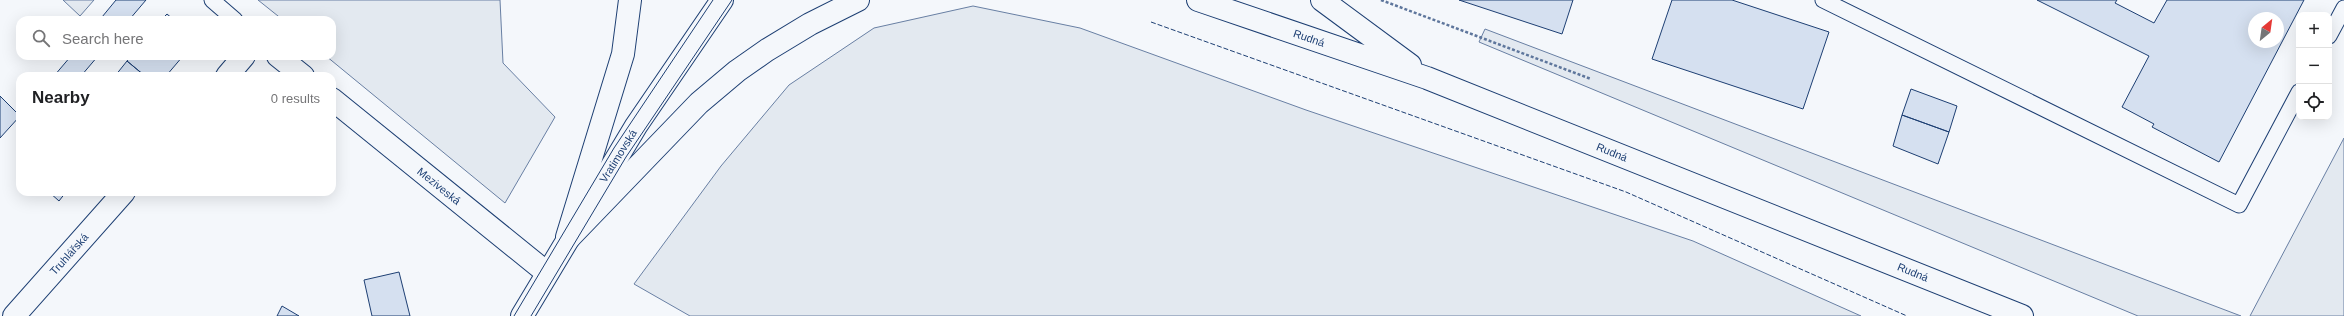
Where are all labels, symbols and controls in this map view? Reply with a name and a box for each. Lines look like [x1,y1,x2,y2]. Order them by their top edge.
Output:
north arrow [2248,12,2284,48]
map controls [2296,12,2332,120]
button: + [2296,12,2332,48]
search box [16,16,336,60]
icon: search [30,27,52,49]
street label: Rudná [1292,27,1327,49]
text: Search here [62,30,144,47]
button: − [2296,48,2332,84]
button: locate [2296,84,2332,120]
text: Nearby [32,88,90,107]
text: 0 results [271,91,320,106]
street label: Vratimovská [597,127,639,185]
street label: Rudná [1595,140,1630,164]
street label: Meziveská [415,165,464,208]
street label: Truhlářská [47,230,91,277]
street label: Rudná [1896,260,1931,284]

